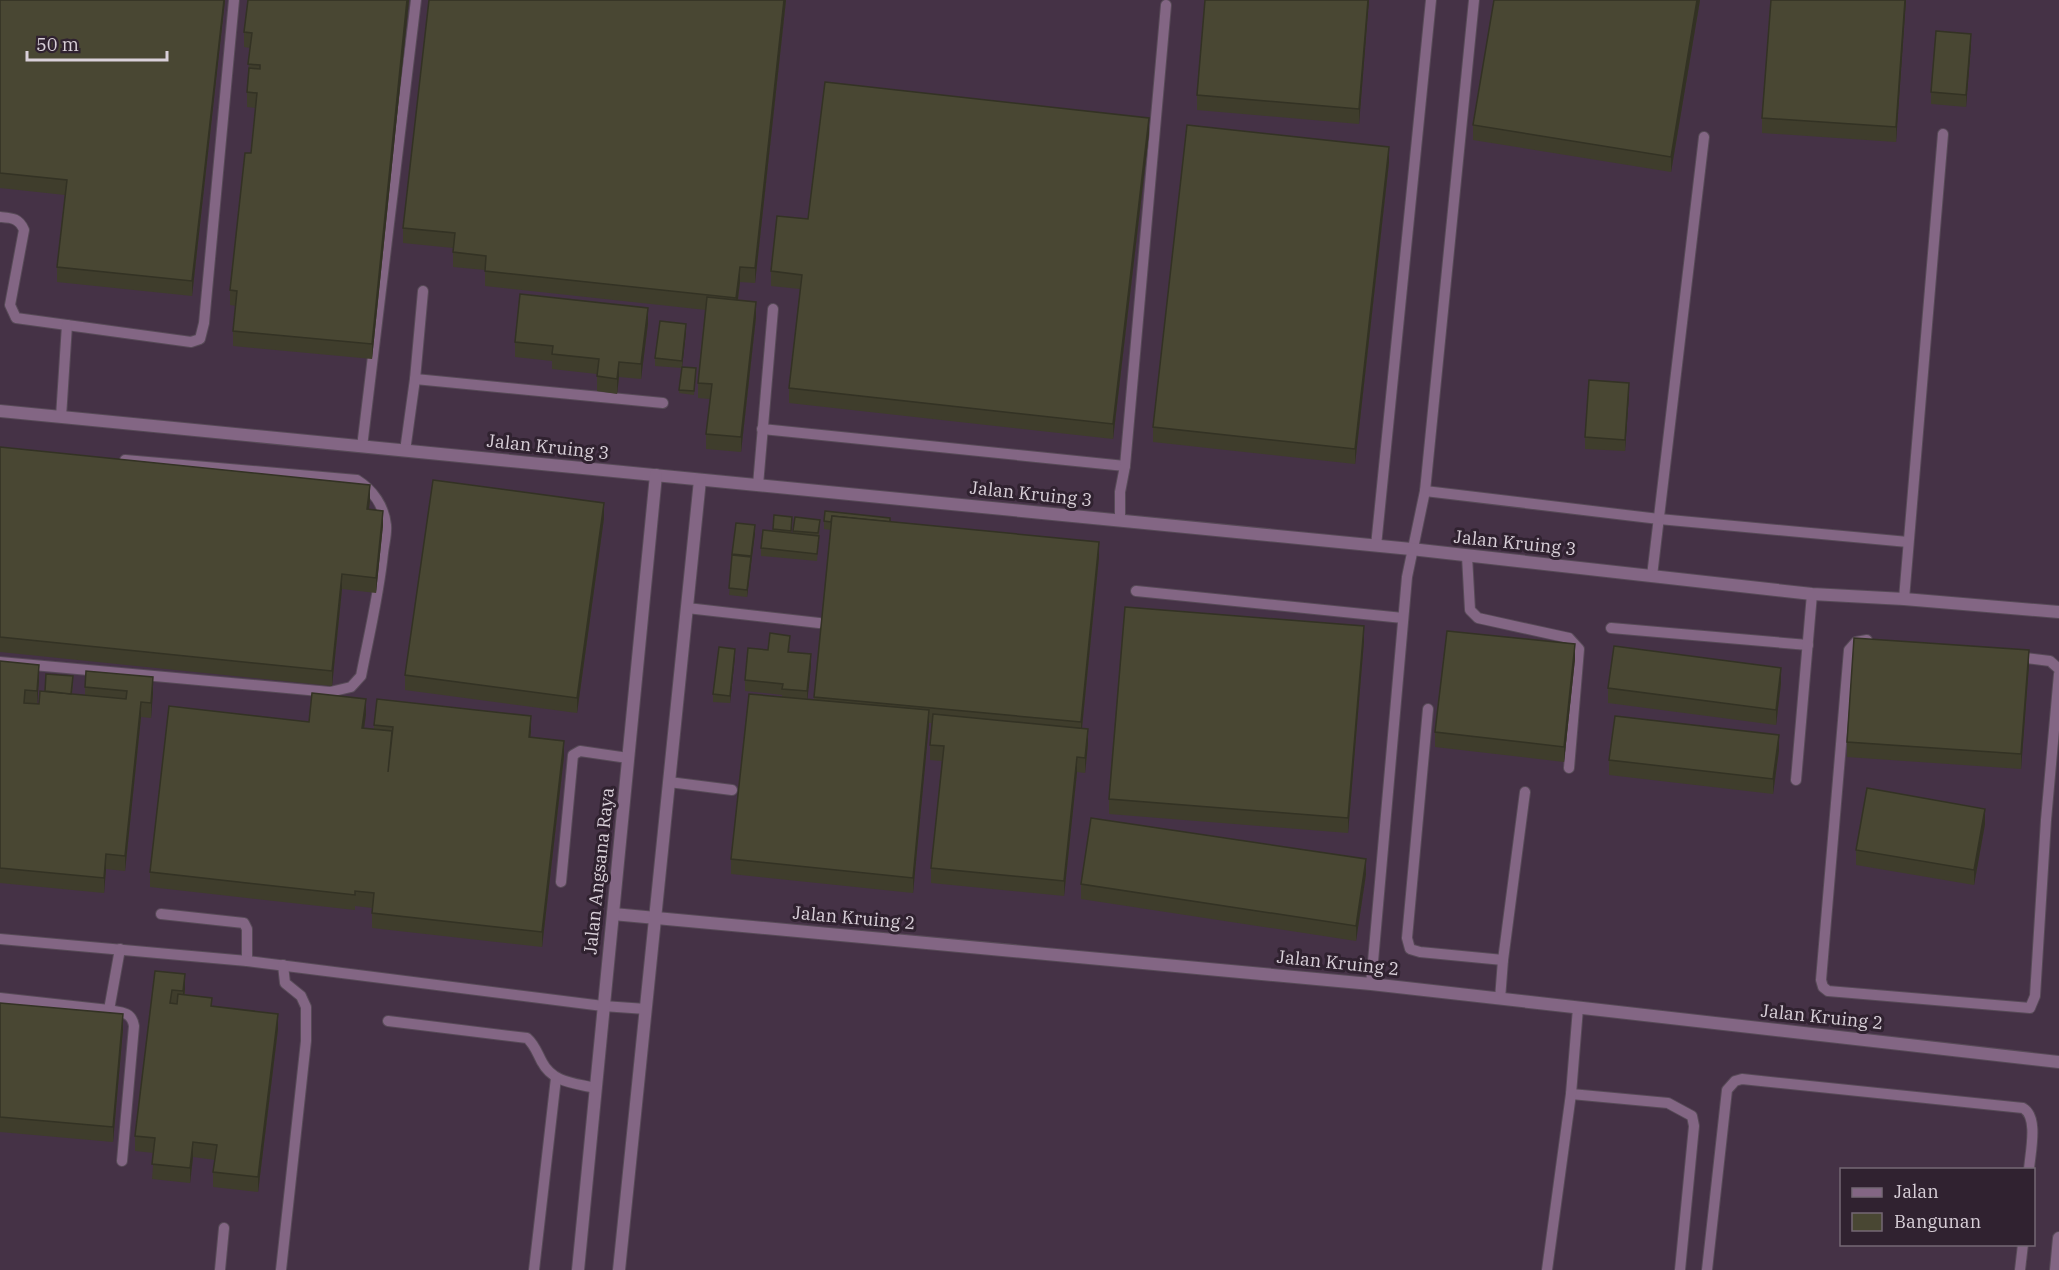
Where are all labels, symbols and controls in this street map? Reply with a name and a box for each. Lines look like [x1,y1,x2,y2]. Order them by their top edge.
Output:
scale bar [27,24,166,62]
text: 50 m [36,33,79,56]
street label: Jalan Kruing 3 [486,429,610,464]
street label: Jalan Kruing 3 [969,476,1093,511]
street label: Jalan Kruing 3 [1453,525,1577,560]
street label: Jalan Angsana Raya [578,786,619,955]
street label: Jalan Kruing 2 [792,901,916,934]
street label: Jalan Kruing 2 [1276,945,1400,980]
street label: Jalan Kruing 2 [1760,999,1884,1034]
legend [1840,1168,2035,1246]
text: Jalan [1894,1180,1939,1203]
text: Bangunan [1894,1210,1981,1233]

